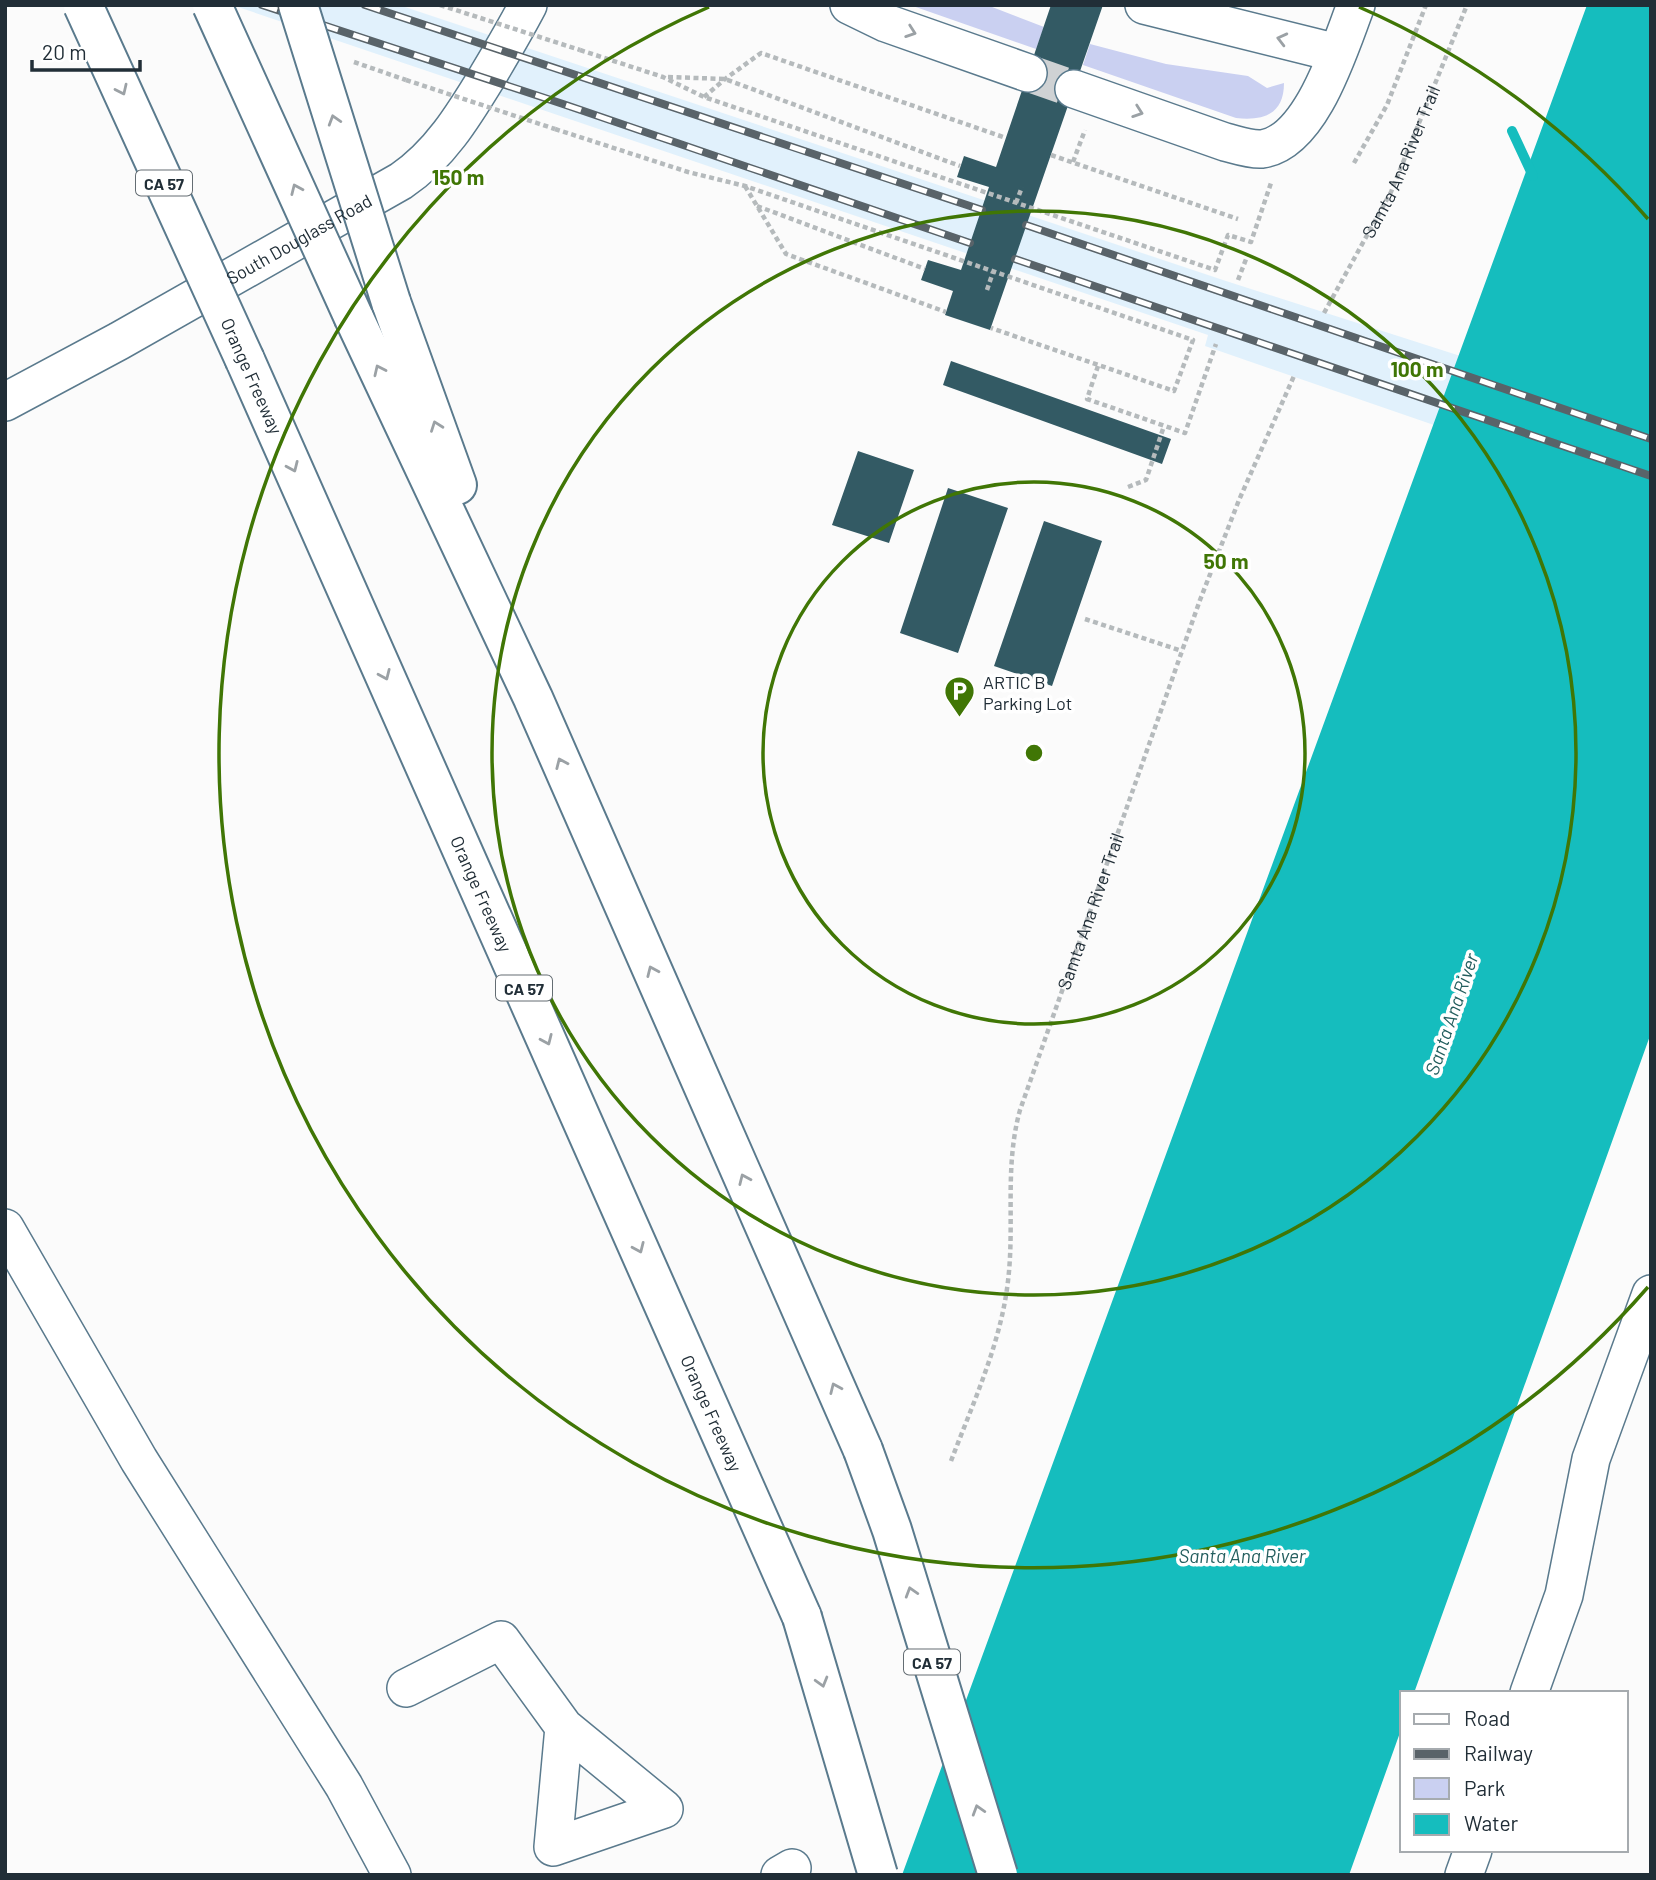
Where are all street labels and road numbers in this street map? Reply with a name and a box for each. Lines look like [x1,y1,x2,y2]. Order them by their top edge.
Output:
street label: Samta Ana River Trail [1357,82,1444,242]
road number: CA 57 [136,170,192,196]
street label: South Douglass Road [222,189,375,289]
street label: Orange Freeway [217,314,287,438]
street label: Samta Ana River Trail [1052,830,1128,993]
street label: Orange Freeway [446,832,517,956]
road number: CA 57 [496,976,552,1000]
street label: Orange Freeway [676,1352,747,1475]
road number: CA 57 [904,1650,960,1674]

